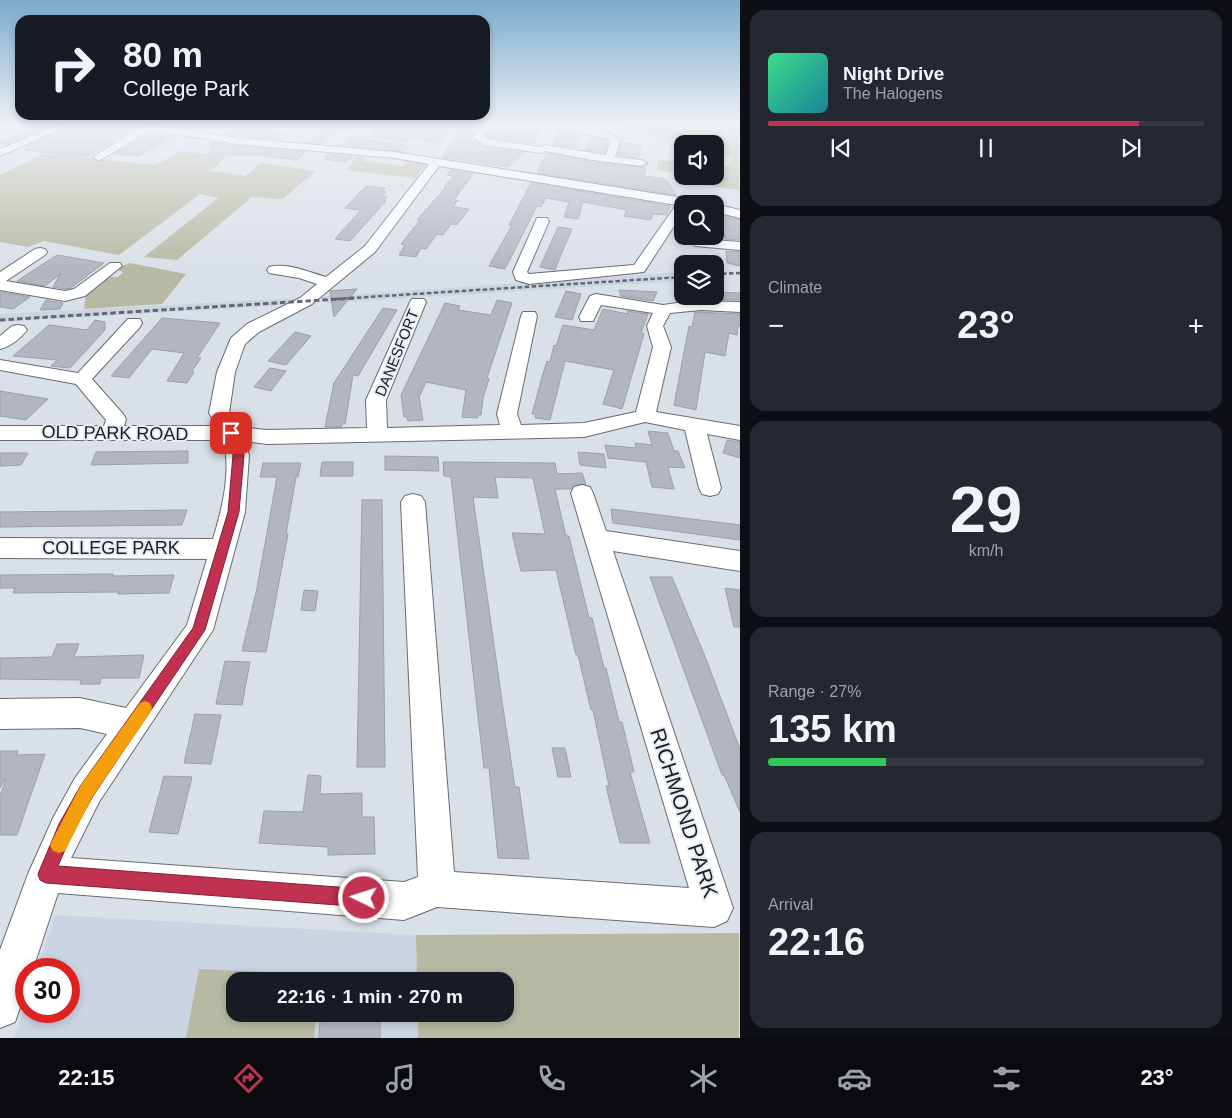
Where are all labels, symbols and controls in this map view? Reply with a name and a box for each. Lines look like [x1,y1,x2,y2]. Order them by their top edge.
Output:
icon: right [40,35,105,100]
text: 80 m [123,35,203,74]
text: Night Drive [843,63,944,84]
text: College Park [123,76,249,101]
text: The Halogens [843,85,943,102]
icon: previous [827,134,855,162]
icon: pause [972,134,1000,162]
icon: next [1117,134,1145,162]
map controls [674,135,724,305]
button: sound [674,135,724,185]
button: search [674,195,724,245]
button: layers [674,255,724,305]
text: Climate [768,279,822,296]
text: 23° [957,304,1015,346]
street label: DANESFORT [371,307,422,399]
text: − [768,310,784,341]
text: + [1188,310,1204,341]
pin [210,412,252,454]
icon: arrive [217,419,245,447]
street label: OLD PARK ROAD [41,422,189,444]
text: 29 [950,473,1022,546]
street label: COLLEGE PARK [42,538,180,558]
text: km/h [969,542,1003,559]
text: Range · 27% [768,683,861,700]
text: 135 km [768,708,897,750]
street label: RICHMOND PARK [646,725,723,901]
position arrow [337,871,389,923]
text: Arrival [768,896,813,913]
text: 22:16 [768,921,865,963]
speed limit sign: 30 [15,958,80,1023]
text: 22:16 · 1 min · 270 m [277,986,463,1007]
icon: directions [231,1061,266,1096]
icon: music [383,1061,418,1096]
icon: phone [534,1061,569,1096]
icon: climate [686,1061,721,1096]
icon: car [837,1061,872,1096]
icon: filters [989,1061,1024,1096]
text: 22:15 [58,1065,115,1090]
text: 23° [1140,1065,1174,1090]

